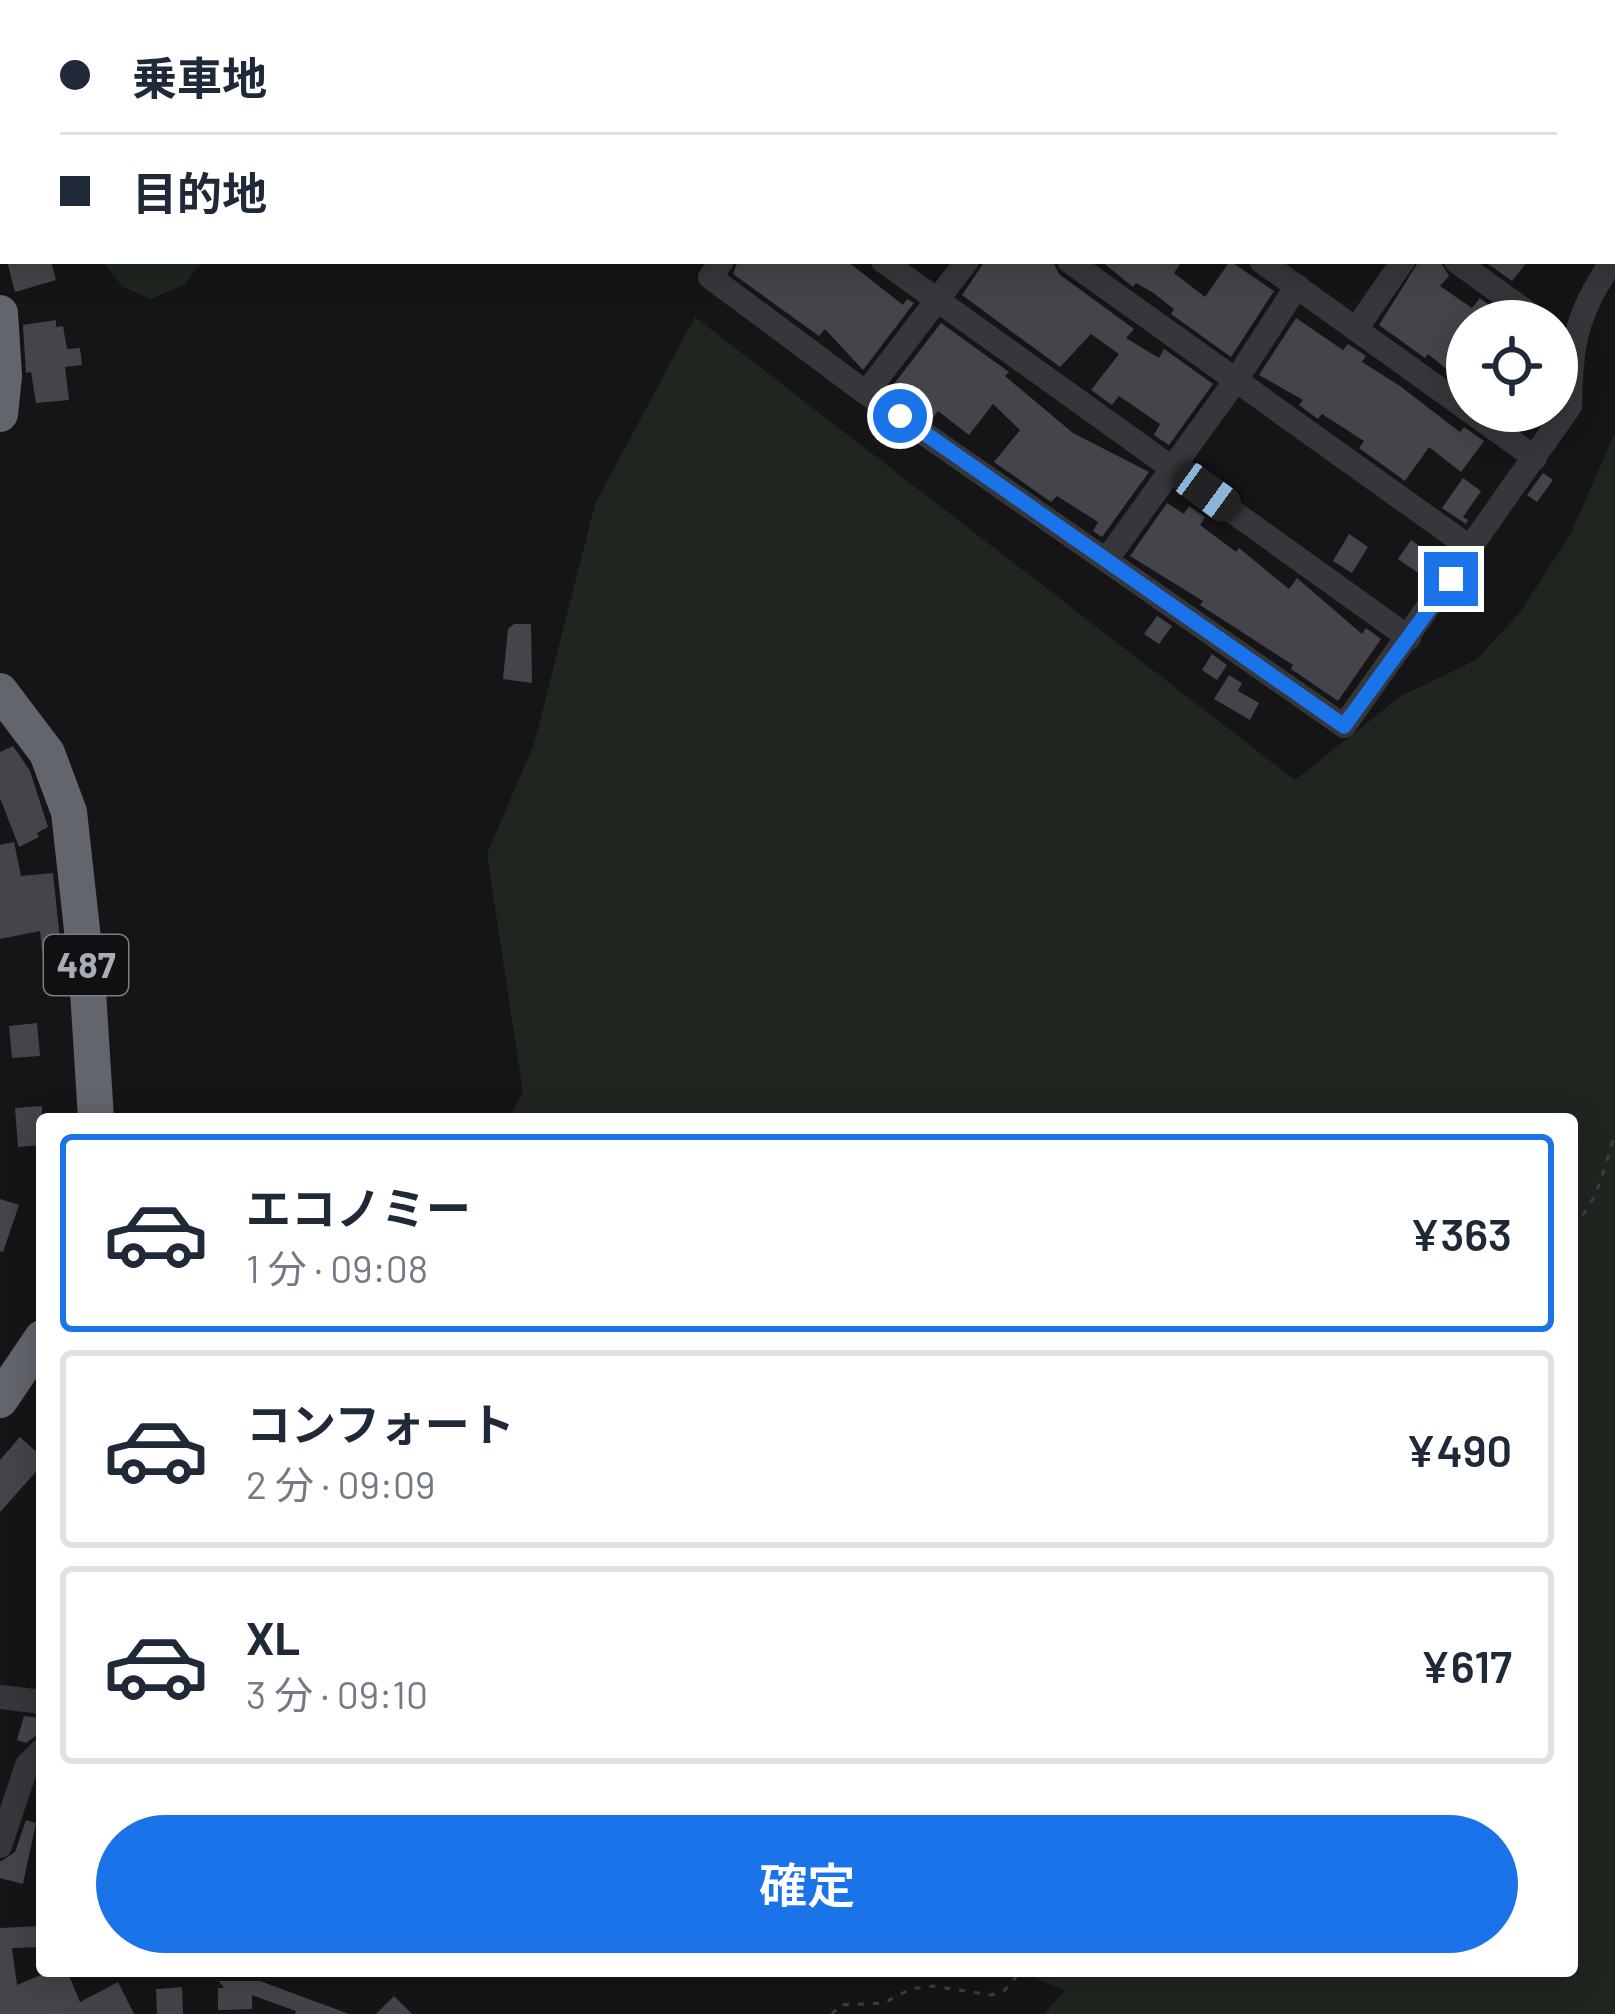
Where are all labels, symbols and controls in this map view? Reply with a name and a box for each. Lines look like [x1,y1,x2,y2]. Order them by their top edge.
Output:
text: 乗車地 [132,50,267,104]
text: 目的地 [132,165,267,219]
map controls [1446,300,1578,432]
button: locate [1446,300,1578,432]
route start [873,389,927,443]
car [1167,456,1247,528]
route end [1424,552,1478,606]
road number: 487 [44,935,128,995]
icon: car [102,1179,210,1287]
text: エコノミー [246,1180,471,1234]
text: ¥363 [1409,1206,1512,1260]
text: 1 分 · 09:08 [246,1244,428,1291]
icon: car [102,1395,210,1503]
text: コンフォート [246,1396,515,1450]
text: ¥490 [1405,1422,1512,1476]
text: 2 分 · 09:09 [246,1460,435,1507]
text: XL [246,1610,300,1664]
icon: car [102,1611,210,1719]
text: ¥617 [1420,1638,1512,1692]
text: 3 分 · 09:10 [246,1670,428,1717]
button: 確定 [96,1815,1518,1953]

